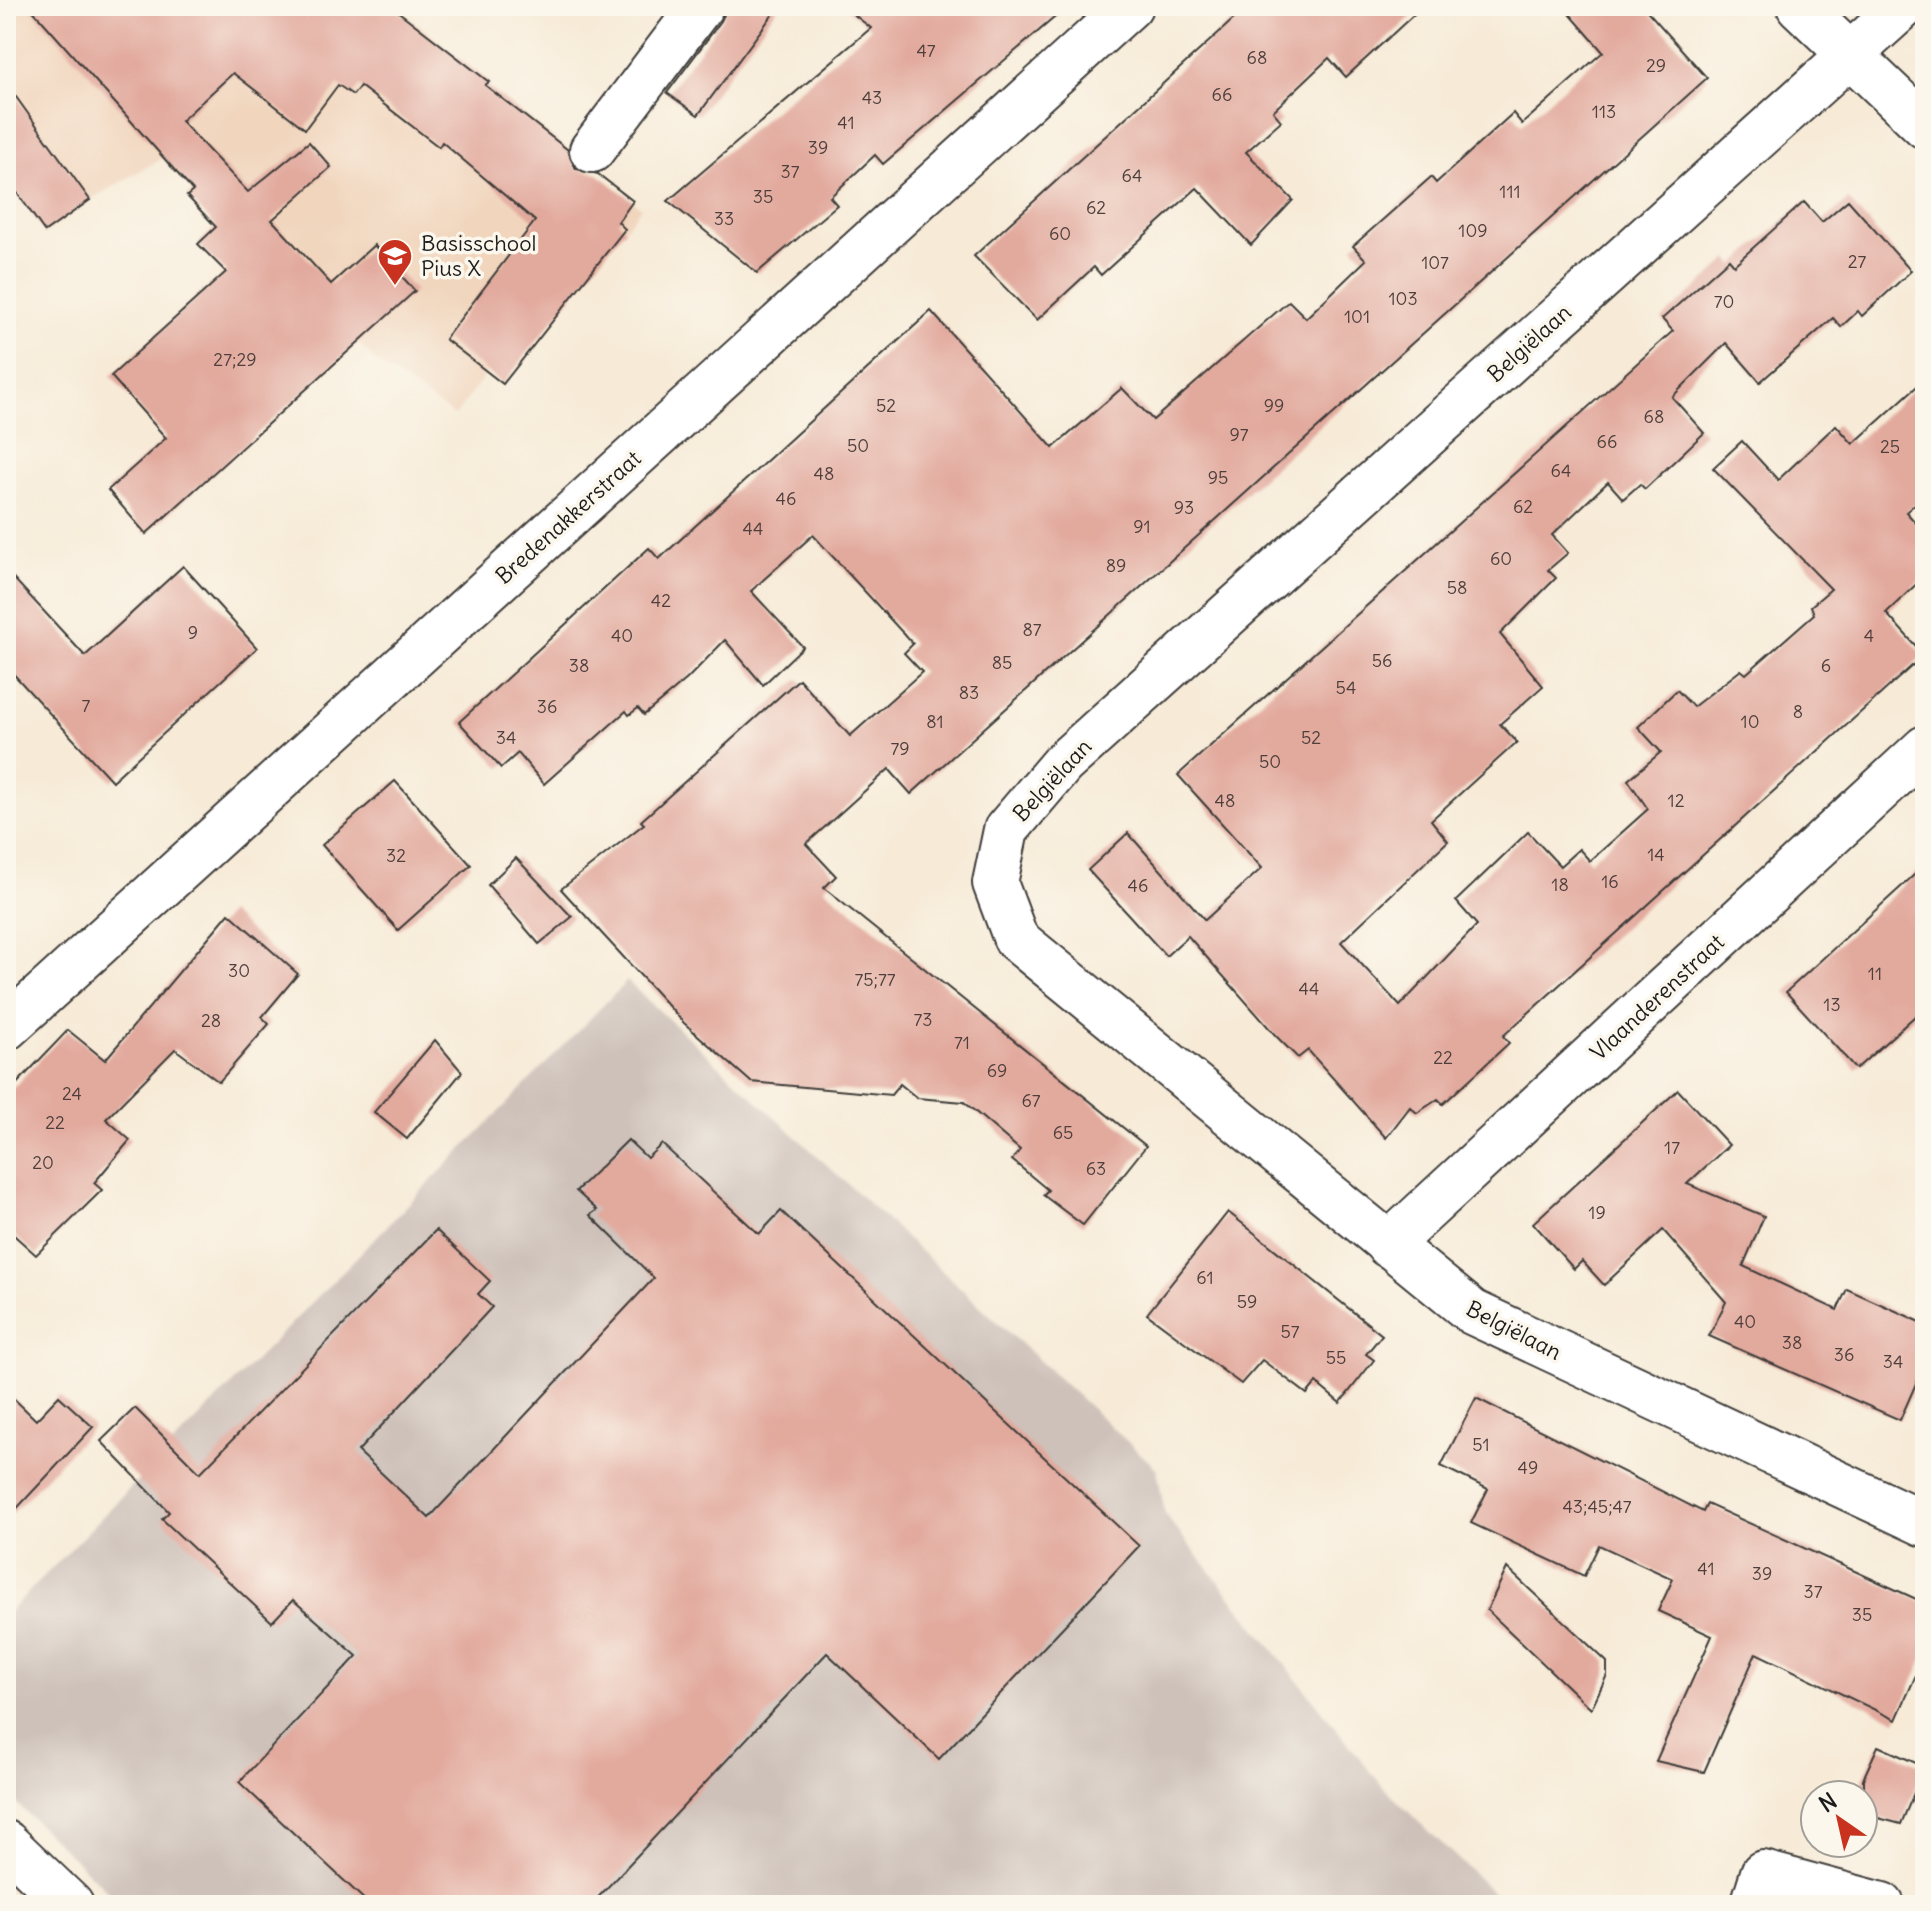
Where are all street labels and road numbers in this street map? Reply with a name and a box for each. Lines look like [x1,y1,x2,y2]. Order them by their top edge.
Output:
street label: Belgiëlaan [1481,298,1577,388]
street label: Bredenakkerstraat [489,444,647,590]
street label: Belgiëlaan [1007,733,1097,827]
street label: Vlaanderenstraat [1584,928,1730,1066]
street label: Belgiëlaan [1462,1294,1566,1366]

